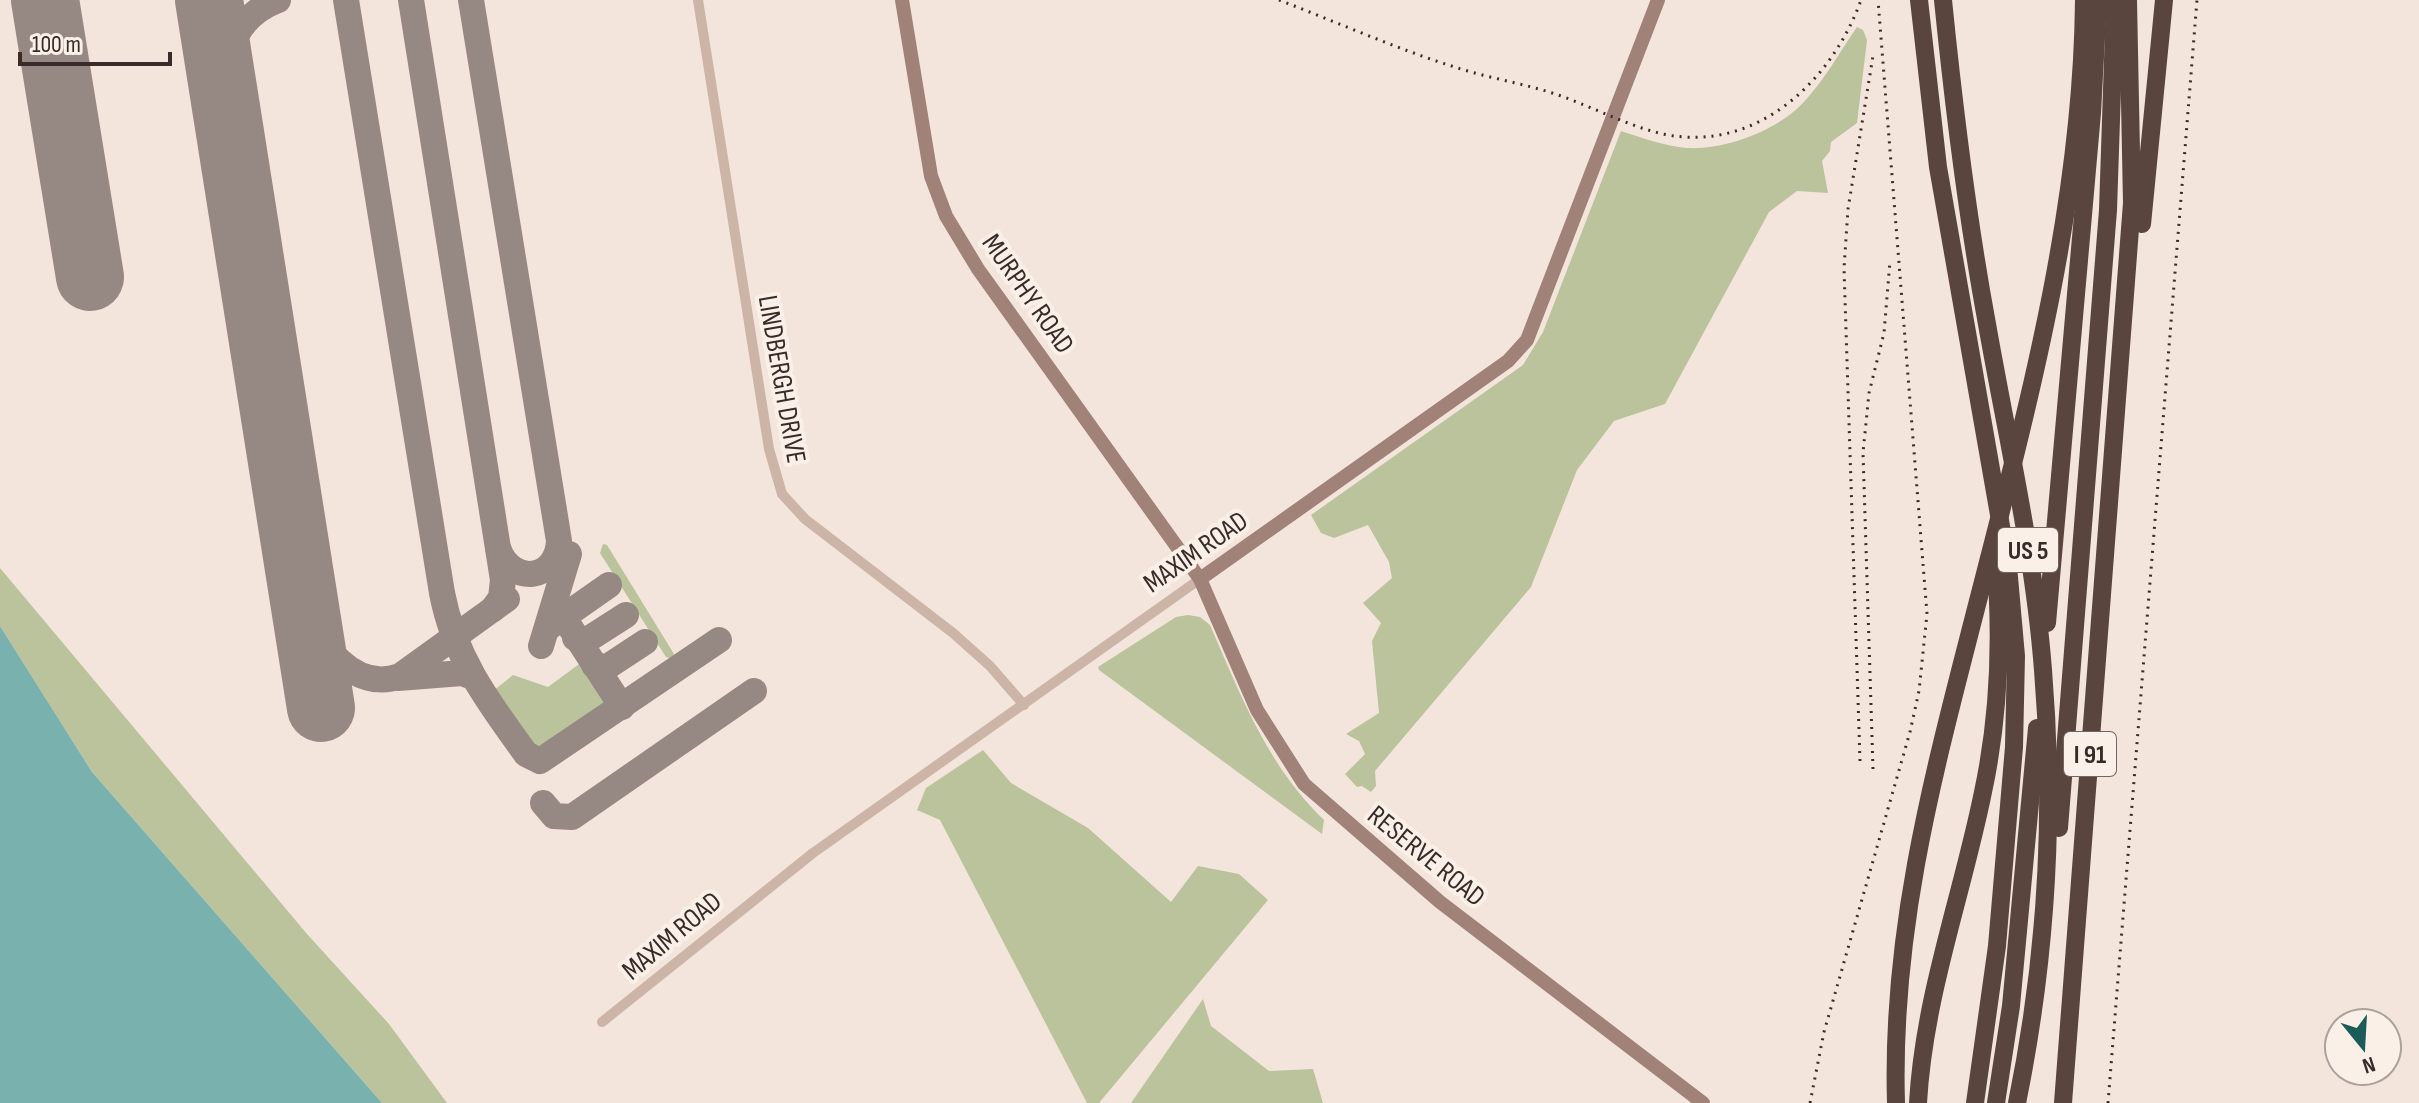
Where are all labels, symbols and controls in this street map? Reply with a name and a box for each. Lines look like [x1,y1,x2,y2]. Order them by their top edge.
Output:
scale bar [20,16,170,66]
text: 100 m [32,30,81,59]
street label: MURPHY ROAD [975,228,1081,360]
street label: LINDBERGH DRIVE [751,293,813,466]
street label: MAXIM ROAD [1137,504,1254,600]
road number: US 5 [1998,528,2058,572]
road number: I 91 [2064,732,2116,776]
street label: RESERVE ROAD [1361,799,1491,914]
street label: MAXIM ROAD [616,885,728,987]
north arrow [2323,1007,2403,1087]
text: N [2359,1050,2378,1079]

